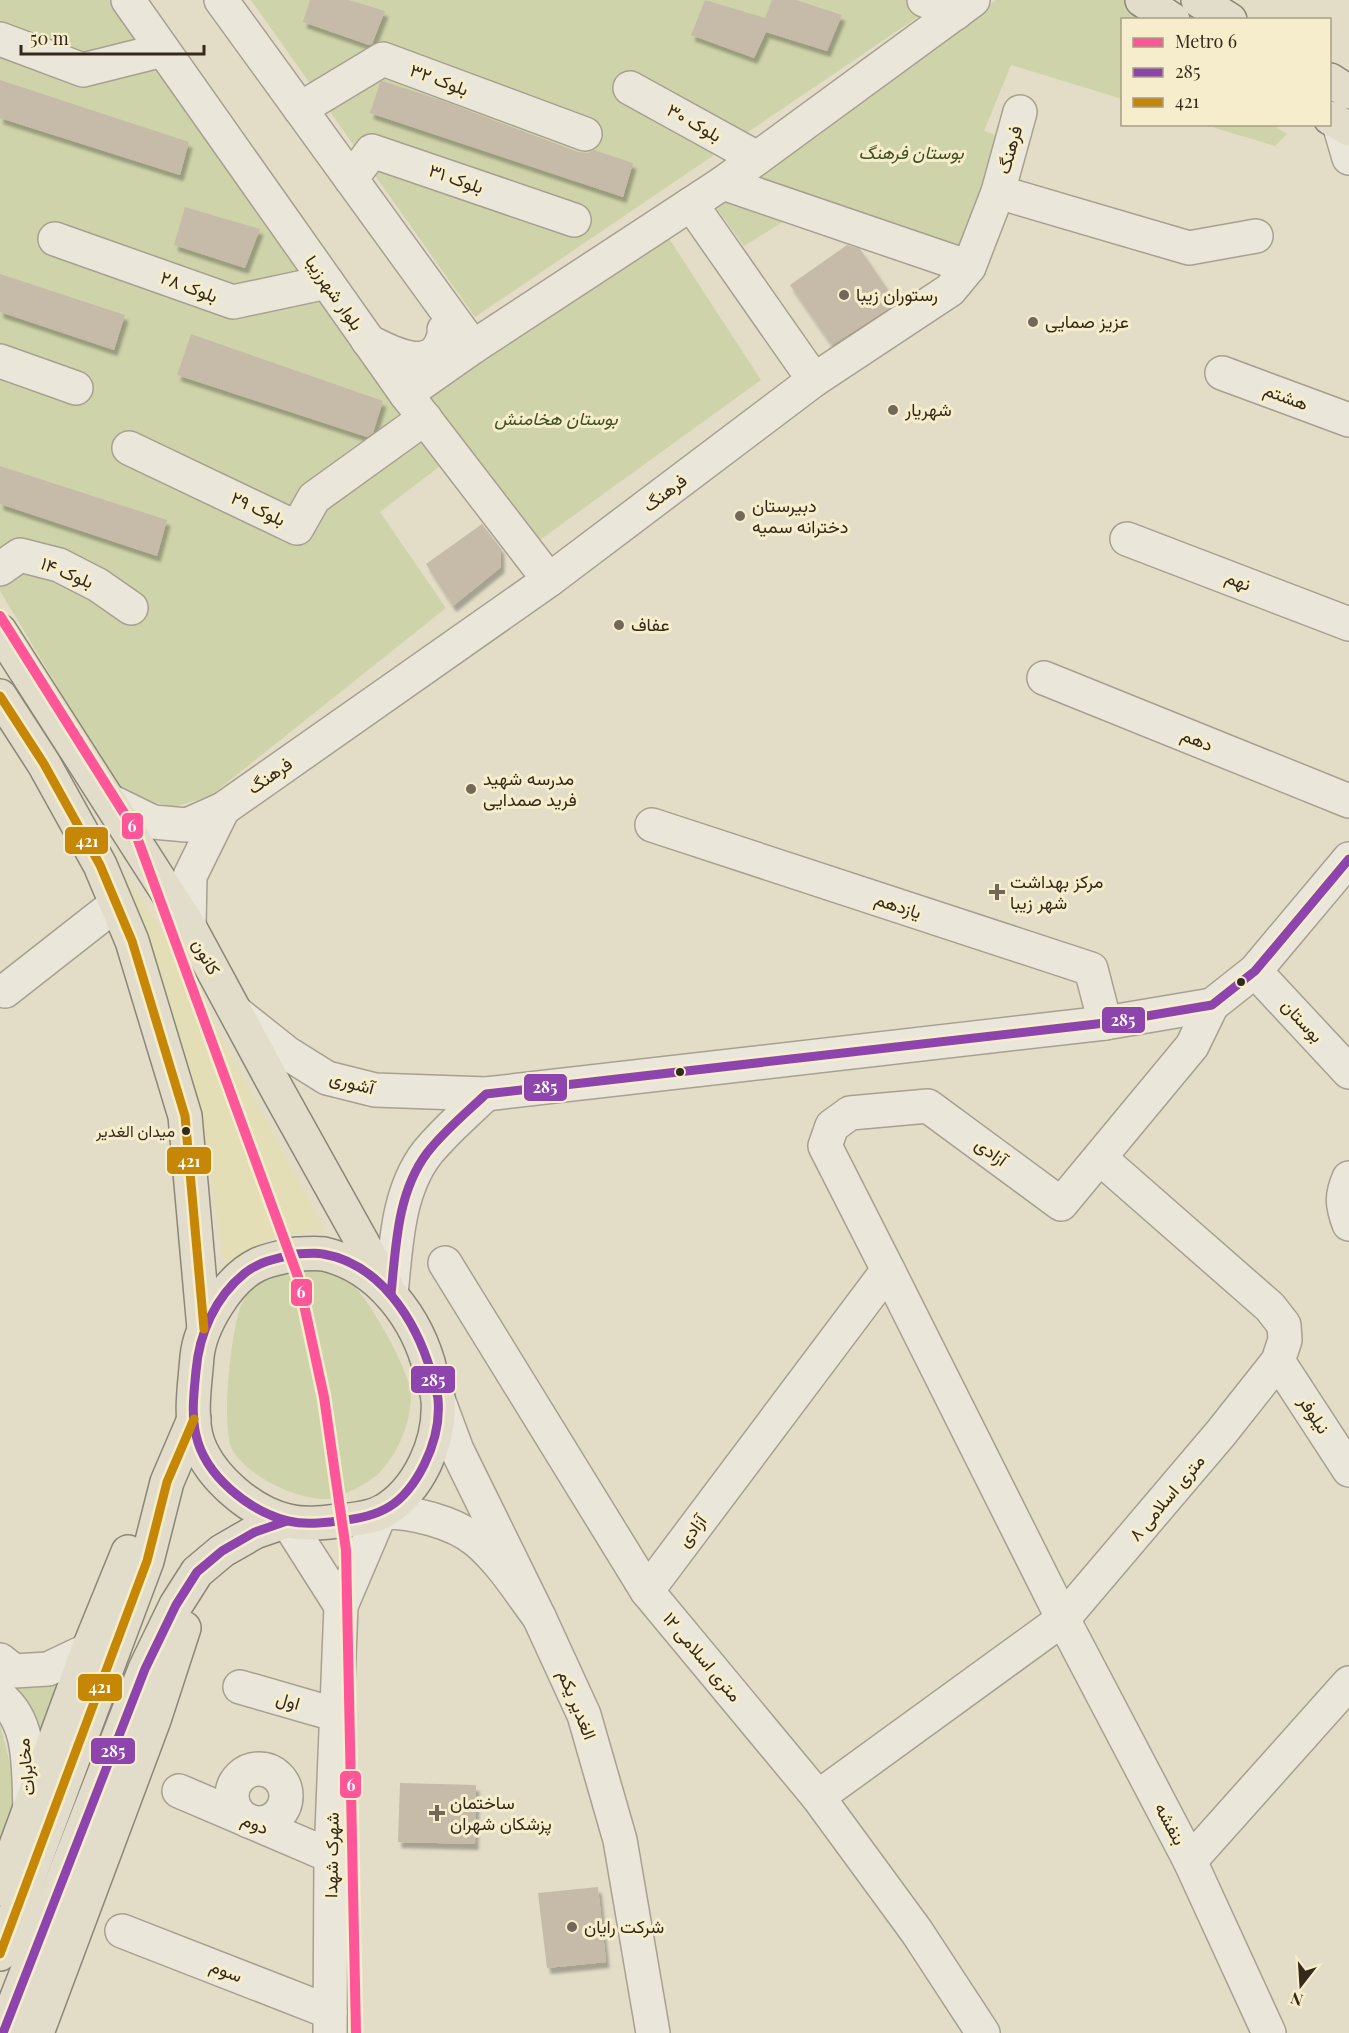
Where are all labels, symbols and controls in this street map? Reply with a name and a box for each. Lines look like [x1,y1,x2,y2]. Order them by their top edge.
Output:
scale bar [21,18,204,56]
legend [1121,18,1331,126]
text: 50 m [30,26,69,50]
text: Metro 6 [1175,29,1237,53]
street label: بلوک ۳۲ [407,57,472,101]
text: 285 [1175,59,1200,83]
text: 421 [1175,89,1200,113]
street label: بلوک ۳۰ [663,97,726,147]
street label: فرهنگ [991,123,1027,177]
park label: بوستان فرهنگ [858,140,964,164]
street label: بلوک ۳۱ [426,158,487,199]
street label: بلوار شهرزیبا [300,250,369,335]
street label: بلوک ۲۸ [157,265,221,307]
place label: رستوران زیبا [856,282,938,306]
marker: رستوران زیبا [837,288,851,302]
place label: عزیز صمایی [1045,309,1129,333]
marker: عزیز صمایی [1026,315,1040,329]
street label: هشتم [1260,377,1312,416]
place label: شهریار [904,397,952,421]
marker: شهریار [886,403,900,417]
park label: بوستان هخامنش [494,406,618,430]
street label: فرهنگ [637,468,691,517]
street label: بلوک ۲۹ [227,485,290,531]
place label: دبیرستان دخترانه سمیه [752,493,848,538]
marker: دبیرستان دخترانه سمیه [733,509,747,523]
street label: بلوک ۱۴ [37,551,97,593]
street label: نهم [1222,564,1255,597]
place label: عفاف [631,612,670,636]
marker: عفاف [612,618,626,632]
street label: دهم [1177,722,1217,757]
street label: فرهنگ [242,751,297,799]
place label: مدرسه شهید فرید صمدایی [483,766,577,811]
marker: مدرسه شهید فرید صمدایی [464,782,478,796]
line badge: 6 [121,812,144,840]
text: 6 [128,815,137,836]
line badge: 421 [64,826,109,855]
text: 421 [76,830,98,851]
place label: مرکز بهداشت شهر زیبا [1010,869,1103,914]
marker: مرکز بهداشت شهر زیبا [988,883,1006,901]
street label: یازدهم [872,886,925,925]
street label: کانون [187,934,227,979]
unlabelled marker [1235,976,1247,988]
street label: بوستان [1276,993,1329,1047]
line badge: 285 [1101,1006,1146,1034]
text: 285 [1111,1009,1135,1030]
street label: آشوری [327,1065,379,1100]
unlabelled marker [674,1066,686,1078]
line badge: 285 [523,1073,568,1102]
text: 285 [533,1076,557,1097]
place label: میدان الغدیر [95,1120,175,1142]
marker: میدان الغدیر [180,1125,192,1137]
street label: آزادی [971,1131,1014,1172]
line badge: 421 [166,1146,212,1175]
text: 421 [178,1150,200,1171]
line badge: 6 [290,1278,313,1307]
text: 6 [297,1281,306,1302]
line badge: 285 [410,1365,456,1394]
text: 285 [421,1369,445,1390]
street label: نیلوفر [1293,1390,1336,1438]
street label: ۸ متری اسلامی [1123,1449,1210,1546]
street label: آزادی [671,1508,712,1551]
street label: ۱۲ متری اسلامی [658,1606,747,1706]
street label: الغدیر یکم [552,1666,603,1743]
line badge: 421 [77,1673,123,1702]
text: 421 [89,1676,111,1697]
street label: اول [274,1685,303,1715]
street label: مخابرات [10,1737,40,1797]
line badge: 285 [90,1737,136,1765]
text: 285 [101,1740,125,1761]
line badge: 6 [339,1770,362,1799]
text: 6 [347,1774,356,1795]
place label: ساختمان پزشکان شهران [450,1790,552,1836]
street label: بنفشه [1150,1798,1192,1849]
marker: ساختمان پزشکان شهران [428,1804,446,1822]
street label: دوم [238,1807,273,1840]
street label: شهرک شهدا [318,1812,344,1898]
place label: شرکت رایان [584,1914,664,1938]
marker: شرکت رایان [565,1920,579,1934]
street label: سوم [206,1953,246,1988]
north arrow [1271,1955,1331,2015]
text: N [1287,1988,1305,2012]

